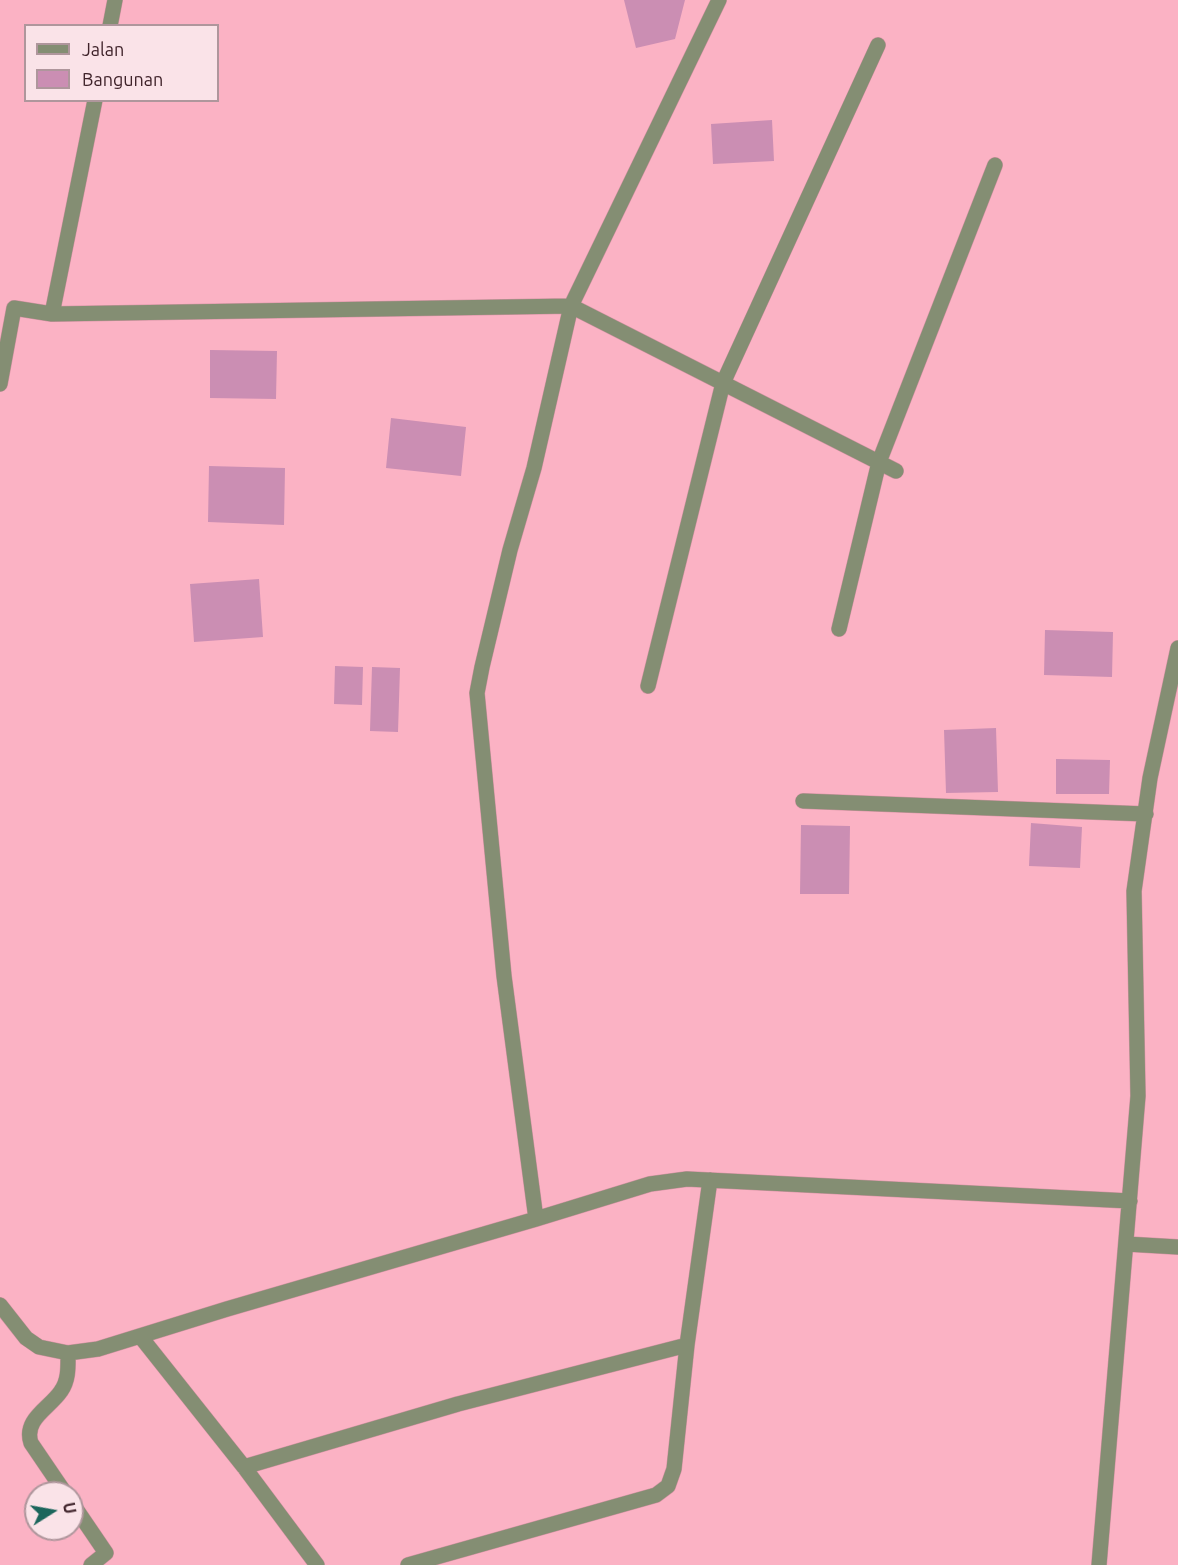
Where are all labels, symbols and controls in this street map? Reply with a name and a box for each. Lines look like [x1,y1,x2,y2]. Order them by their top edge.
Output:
legend [24,24,219,102]
text: Jalan [82,39,124,59]
text: Bangunan [82,69,163,89]
north arrow [24,1481,84,1541]
text: U [60,1501,80,1515]

